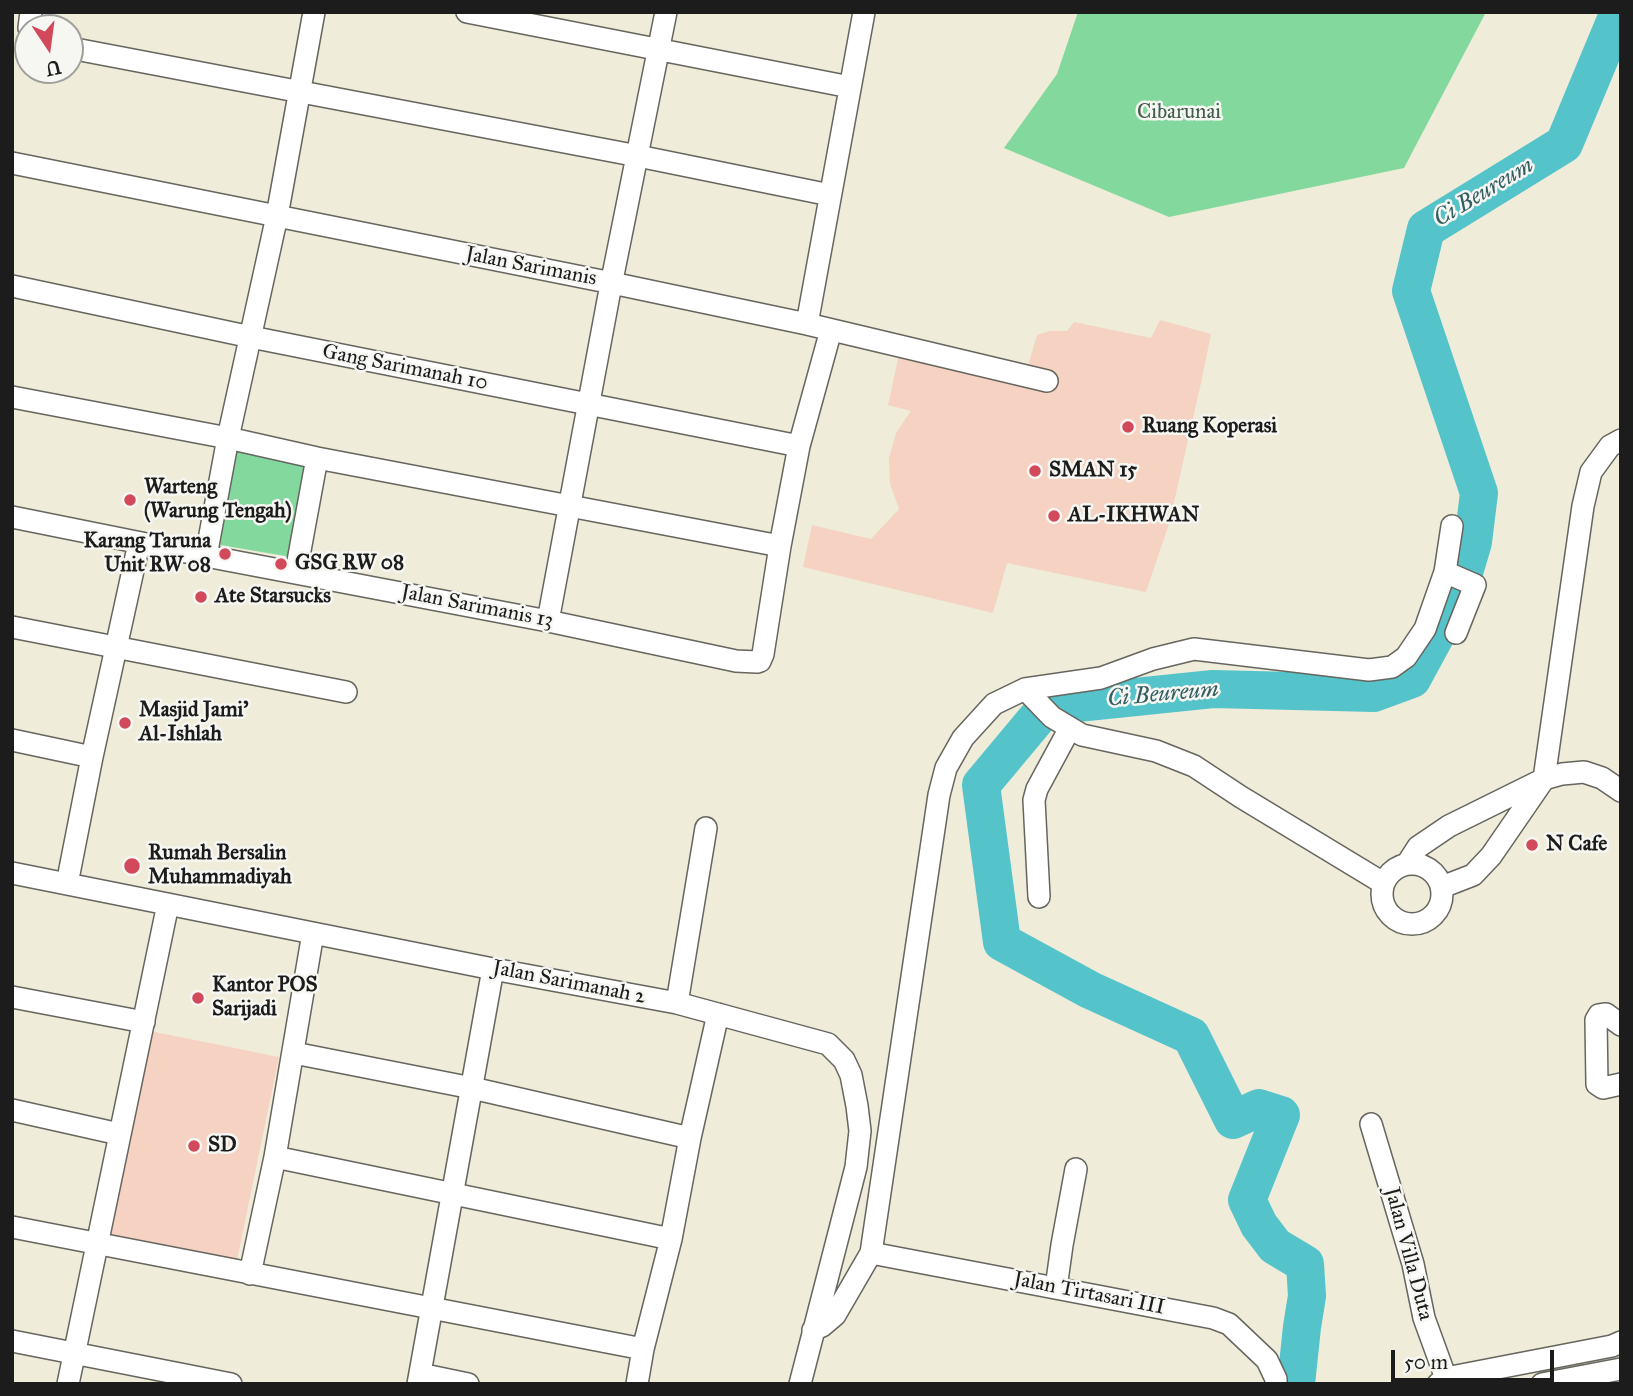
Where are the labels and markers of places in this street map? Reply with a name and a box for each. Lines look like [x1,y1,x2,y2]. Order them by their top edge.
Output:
place label: Ruang Koperasi [1142,414,1277,440]
marker: Ruang Koperasi [1120,419,1136,435]
place label: SMAN 15 [1049,458,1137,484]
marker: SMAN 15 [1027,463,1043,479]
place label: Warteng (Warung Tengah) [144,475,292,525]
marker: Warteng (Warung Tengah) [122,492,138,508]
place label: AL-IKHWAN [1068,503,1199,529]
marker: AL-IKHWAN [1046,508,1062,524]
place label: Karang Taruna Unit RW 08 [83,529,211,579]
marker: Karang Taruna Unit RW 08 [217,546,233,562]
place label: GSG RW 08 [295,551,404,577]
marker: GSG RW 08 [273,556,289,572]
place label: Ate Starsucks [215,584,331,610]
marker: Ate Starsucks [193,589,209,605]
place label: Masjid Jami' Al-Ishlah [139,698,249,748]
marker: Masjid Jami' Al-Ishlah [117,715,133,731]
place label: N Cafe [1546,832,1607,858]
marker: N Cafe [1524,837,1540,853]
place label: Rumah Bersalin Muhammadiyah [148,841,292,891]
marker: Rumah Bersalin Muhammadiyah [122,856,142,876]
place label: Kantor POS Sarijadi [212,973,318,1023]
marker: Kantor POS Sarijadi [190,990,206,1006]
place label: SD [208,1133,237,1159]
marker: SD [186,1138,202,1154]

